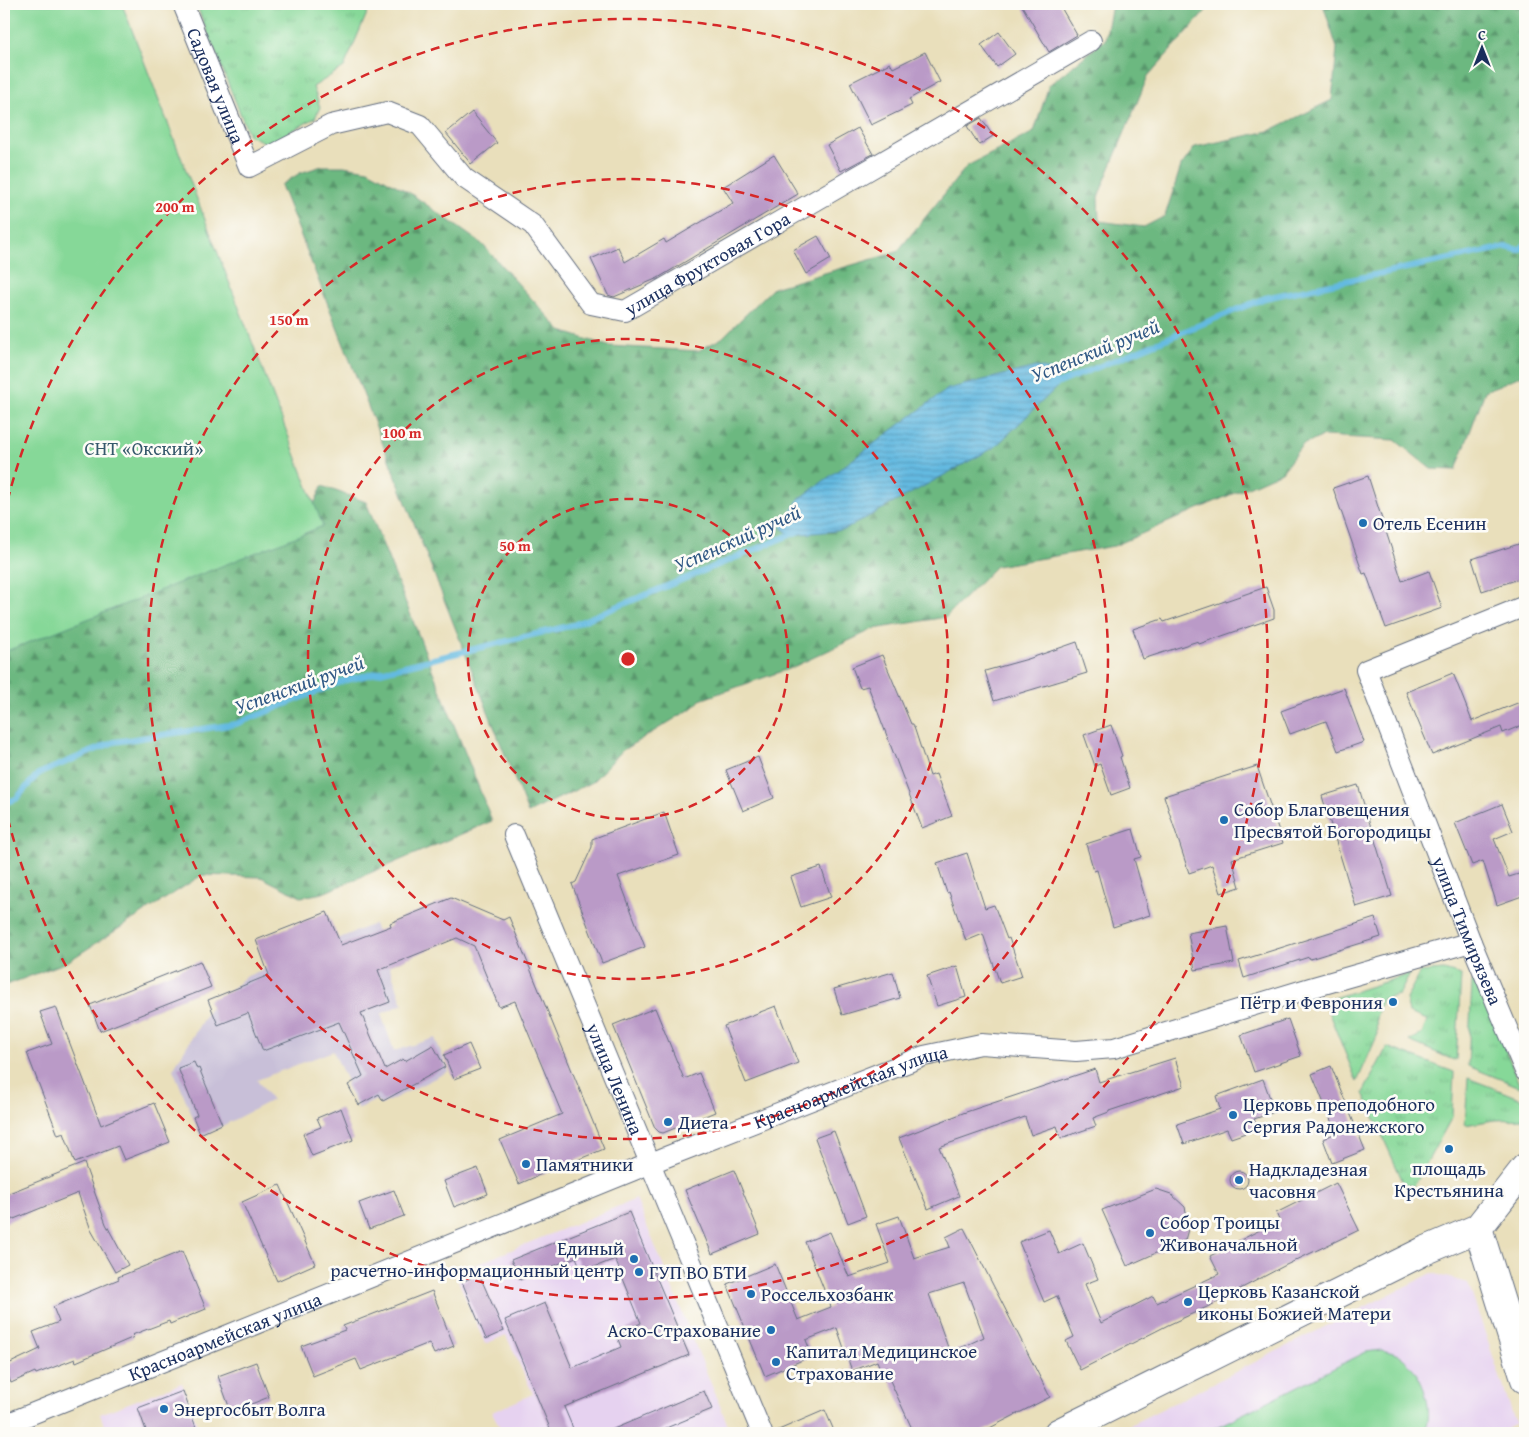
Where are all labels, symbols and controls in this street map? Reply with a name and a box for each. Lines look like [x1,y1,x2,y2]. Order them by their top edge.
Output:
north arrow [1456,22,1506,72]
street label: Садовая улица [180,23,252,148]
text: С [1478,25,1486,45]
text: 200 m [155,196,195,217]
street label: улица Фруктовая Гора [618,204,795,323]
text: 150 m [269,309,309,330]
water label: Успенский ручей [1026,311,1164,389]
text: 100 m [382,422,422,443]
park label: СНТ «Окский» [84,434,204,462]
water label: Успенский ручей [669,497,805,579]
place label: Отель Есенин [1373,509,1487,537]
marker: Отель Есенин [1357,517,1369,529]
text: 50 m [499,535,531,556]
water label: Успенский ручей [230,647,368,721]
centre of rings [619,650,637,668]
place label: Собор Благовещения Пресвятой Богородицы [1234,795,1431,845]
marker: Собор Благовещения Пресвятой Богородицы [1218,814,1230,826]
street label: улица Тимирязева [1425,851,1510,1009]
place label: Пётр и Феврония [1240,988,1383,1016]
marker: Пётр и Феврония [1387,996,1399,1008]
street label: улица Ленина [579,1018,651,1139]
street label: Красноармейская улица [749,1037,950,1135]
place label: Церковь преподобного Сергия Радонежского [1243,1090,1435,1140]
place label: Диета [677,1108,729,1136]
marker: Церковь преподобного Сергия Радонежского [1227,1109,1239,1121]
marker: Диета [662,1116,674,1128]
marker: площадь Крестьянина [1443,1143,1455,1155]
place label: Памятники [536,1150,633,1178]
place label: площадь Крестьянина [1394,1154,1504,1204]
place label: Надкладезная часовня [1249,1155,1368,1205]
marker: Памятники [520,1158,532,1170]
marker: Надкладезная часовня [1233,1174,1245,1186]
place label: Собор Троицы Живоначальной [1159,1208,1298,1258]
marker: Собор Троицы Живоначальной [1144,1227,1156,1239]
place label: Единый расчетно-информационный центр [330,1234,624,1284]
marker: Единый расчетно-информационный центр [628,1253,640,1265]
place label: ГУП ВО БТИ [649,1258,747,1286]
marker: ГУП ВО БТИ [633,1266,645,1278]
place label: Церковь Казанской иконы Божией Матери [1198,1277,1391,1327]
place label: Россельхозбанк [761,1280,894,1308]
street label: Красноармейская улица [124,1285,326,1388]
marker: Россельхозбанк [745,1288,757,1300]
marker: Церковь Казанской иконы Божией Матери [1182,1296,1194,1308]
place label: Аско-Страхование [607,1316,761,1344]
marker: Аско-Страхование [765,1324,777,1336]
place label: Капитал Медицинское Страхование [786,1337,977,1387]
marker: Капитал Медицинское Страхование [770,1356,782,1368]
place label: Энергосбыт Волга [174,1395,326,1423]
marker: Энергосбыт Волга [158,1403,170,1415]

